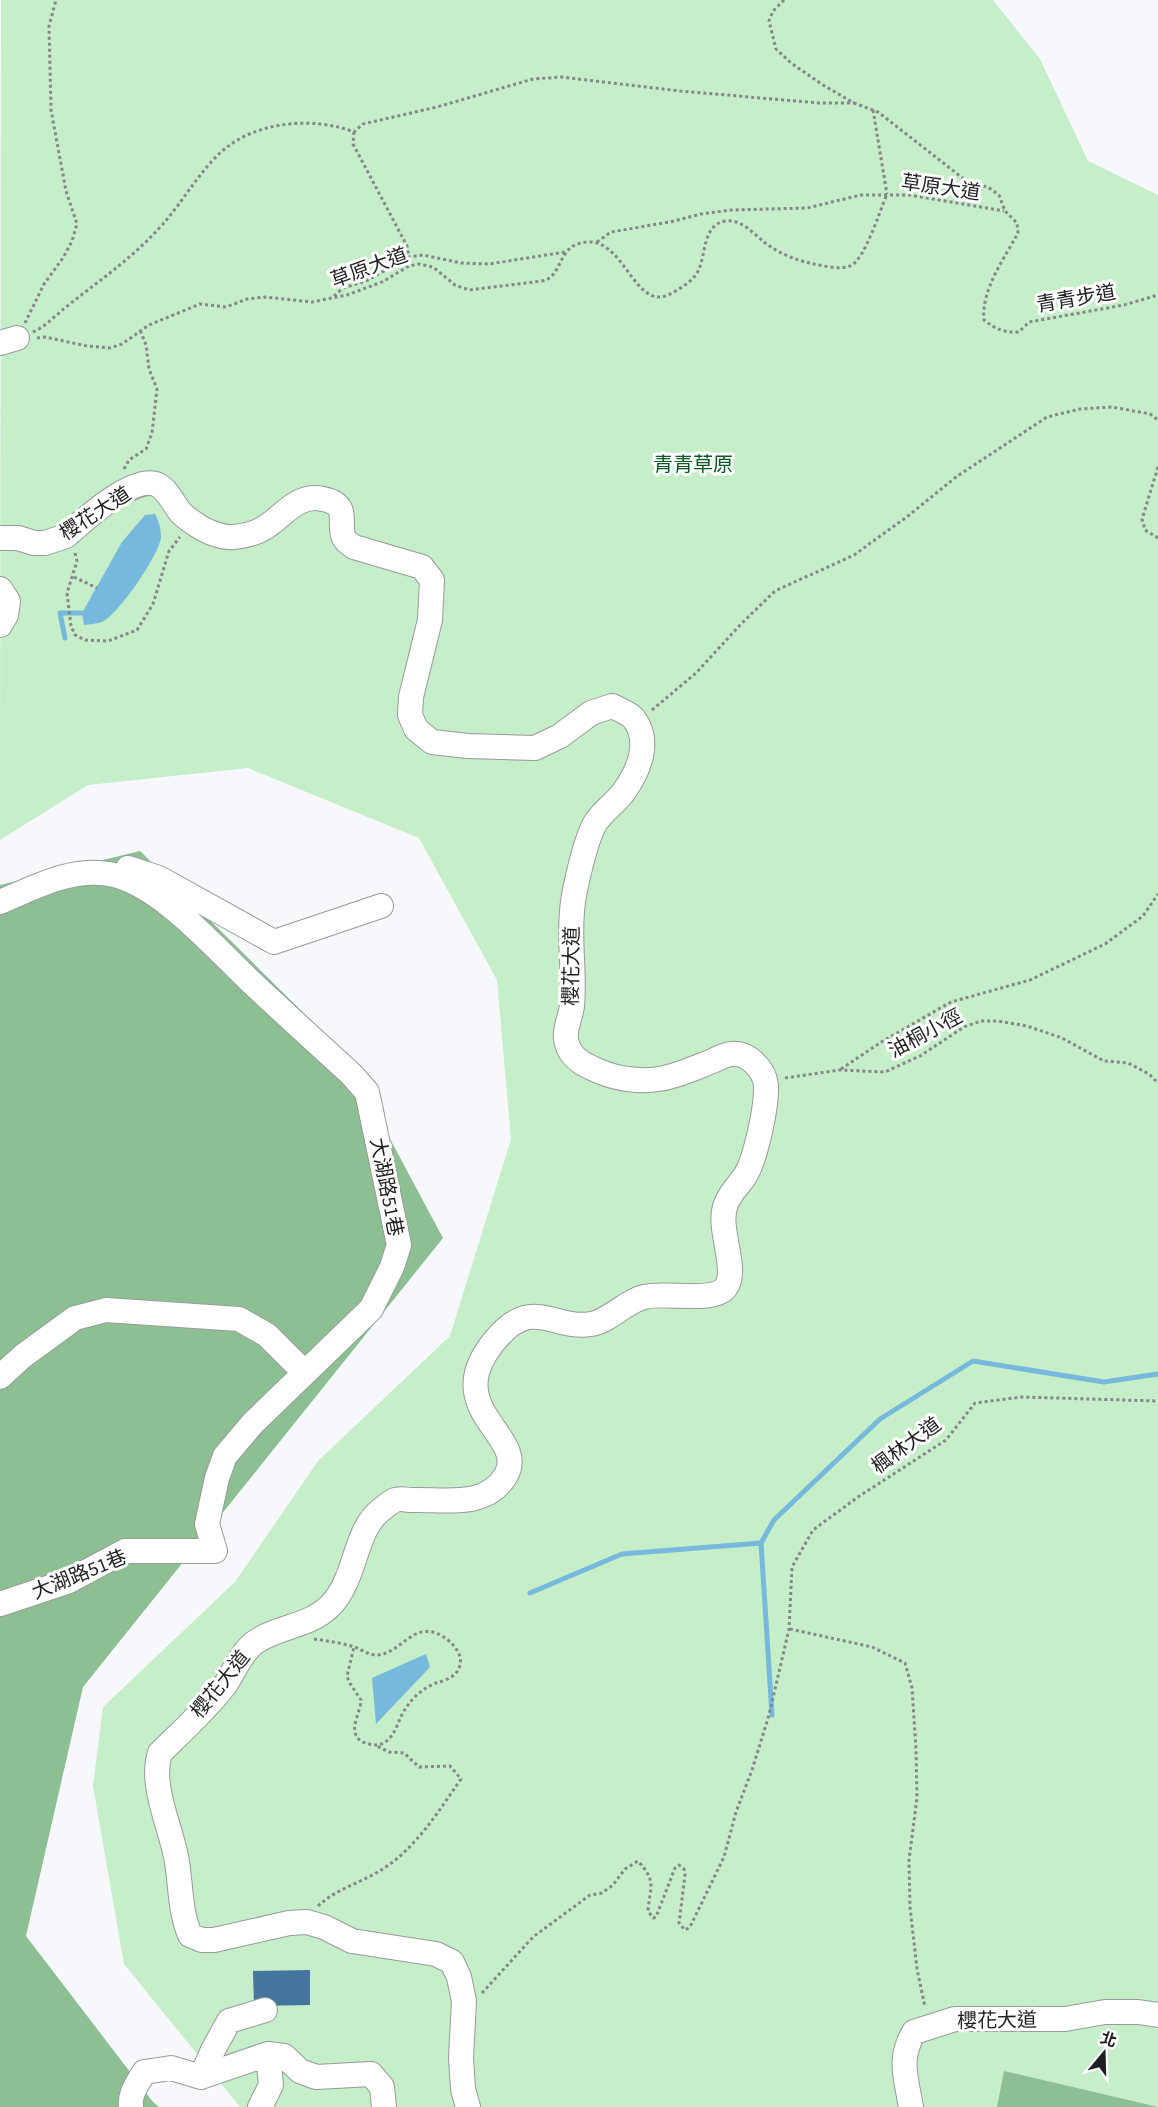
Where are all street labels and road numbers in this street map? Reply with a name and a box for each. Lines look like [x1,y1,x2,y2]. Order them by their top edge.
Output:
street label: 草原大道 [899,169,982,207]
street label: 草原大道 [327,241,412,295]
street label: 青青步道 [1034,278,1118,320]
street label: 櫻花大道 [54,480,137,547]
street label: 櫻花大道 [557,926,587,1006]
street label: 油桐小徑 [884,1003,967,1065]
street label: 大湖路51巷 [363,1135,409,1239]
street label: 楓林大道 [866,1411,947,1481]
street label: 大湖路51巷 [28,1543,131,1607]
street label: 櫻花大道 [185,1645,257,1725]
street label: 櫻花大道 [957,2006,1037,2036]

